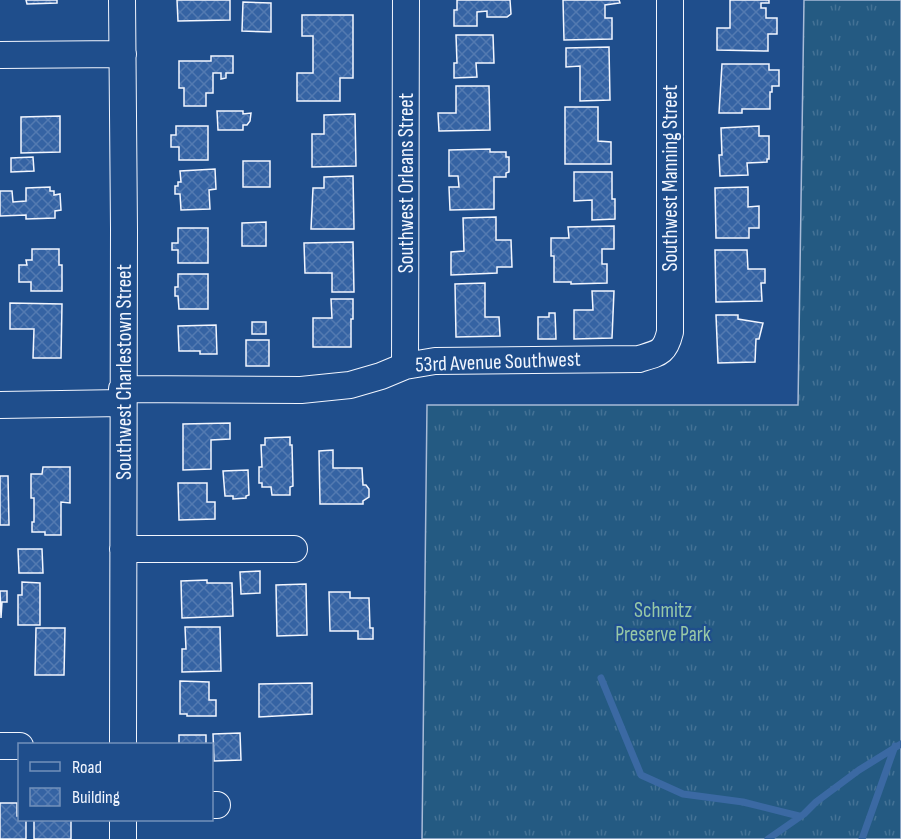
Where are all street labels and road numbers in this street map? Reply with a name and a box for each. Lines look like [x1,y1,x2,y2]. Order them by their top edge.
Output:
street label: Southwest Manning Street [658,85,683,271]
street label: Southwest Orleans Street [394,93,419,273]
street label: Southwest Charlestown Street [112,264,137,480]
street label: 53rd Avenue Southwest [415,347,581,377]

